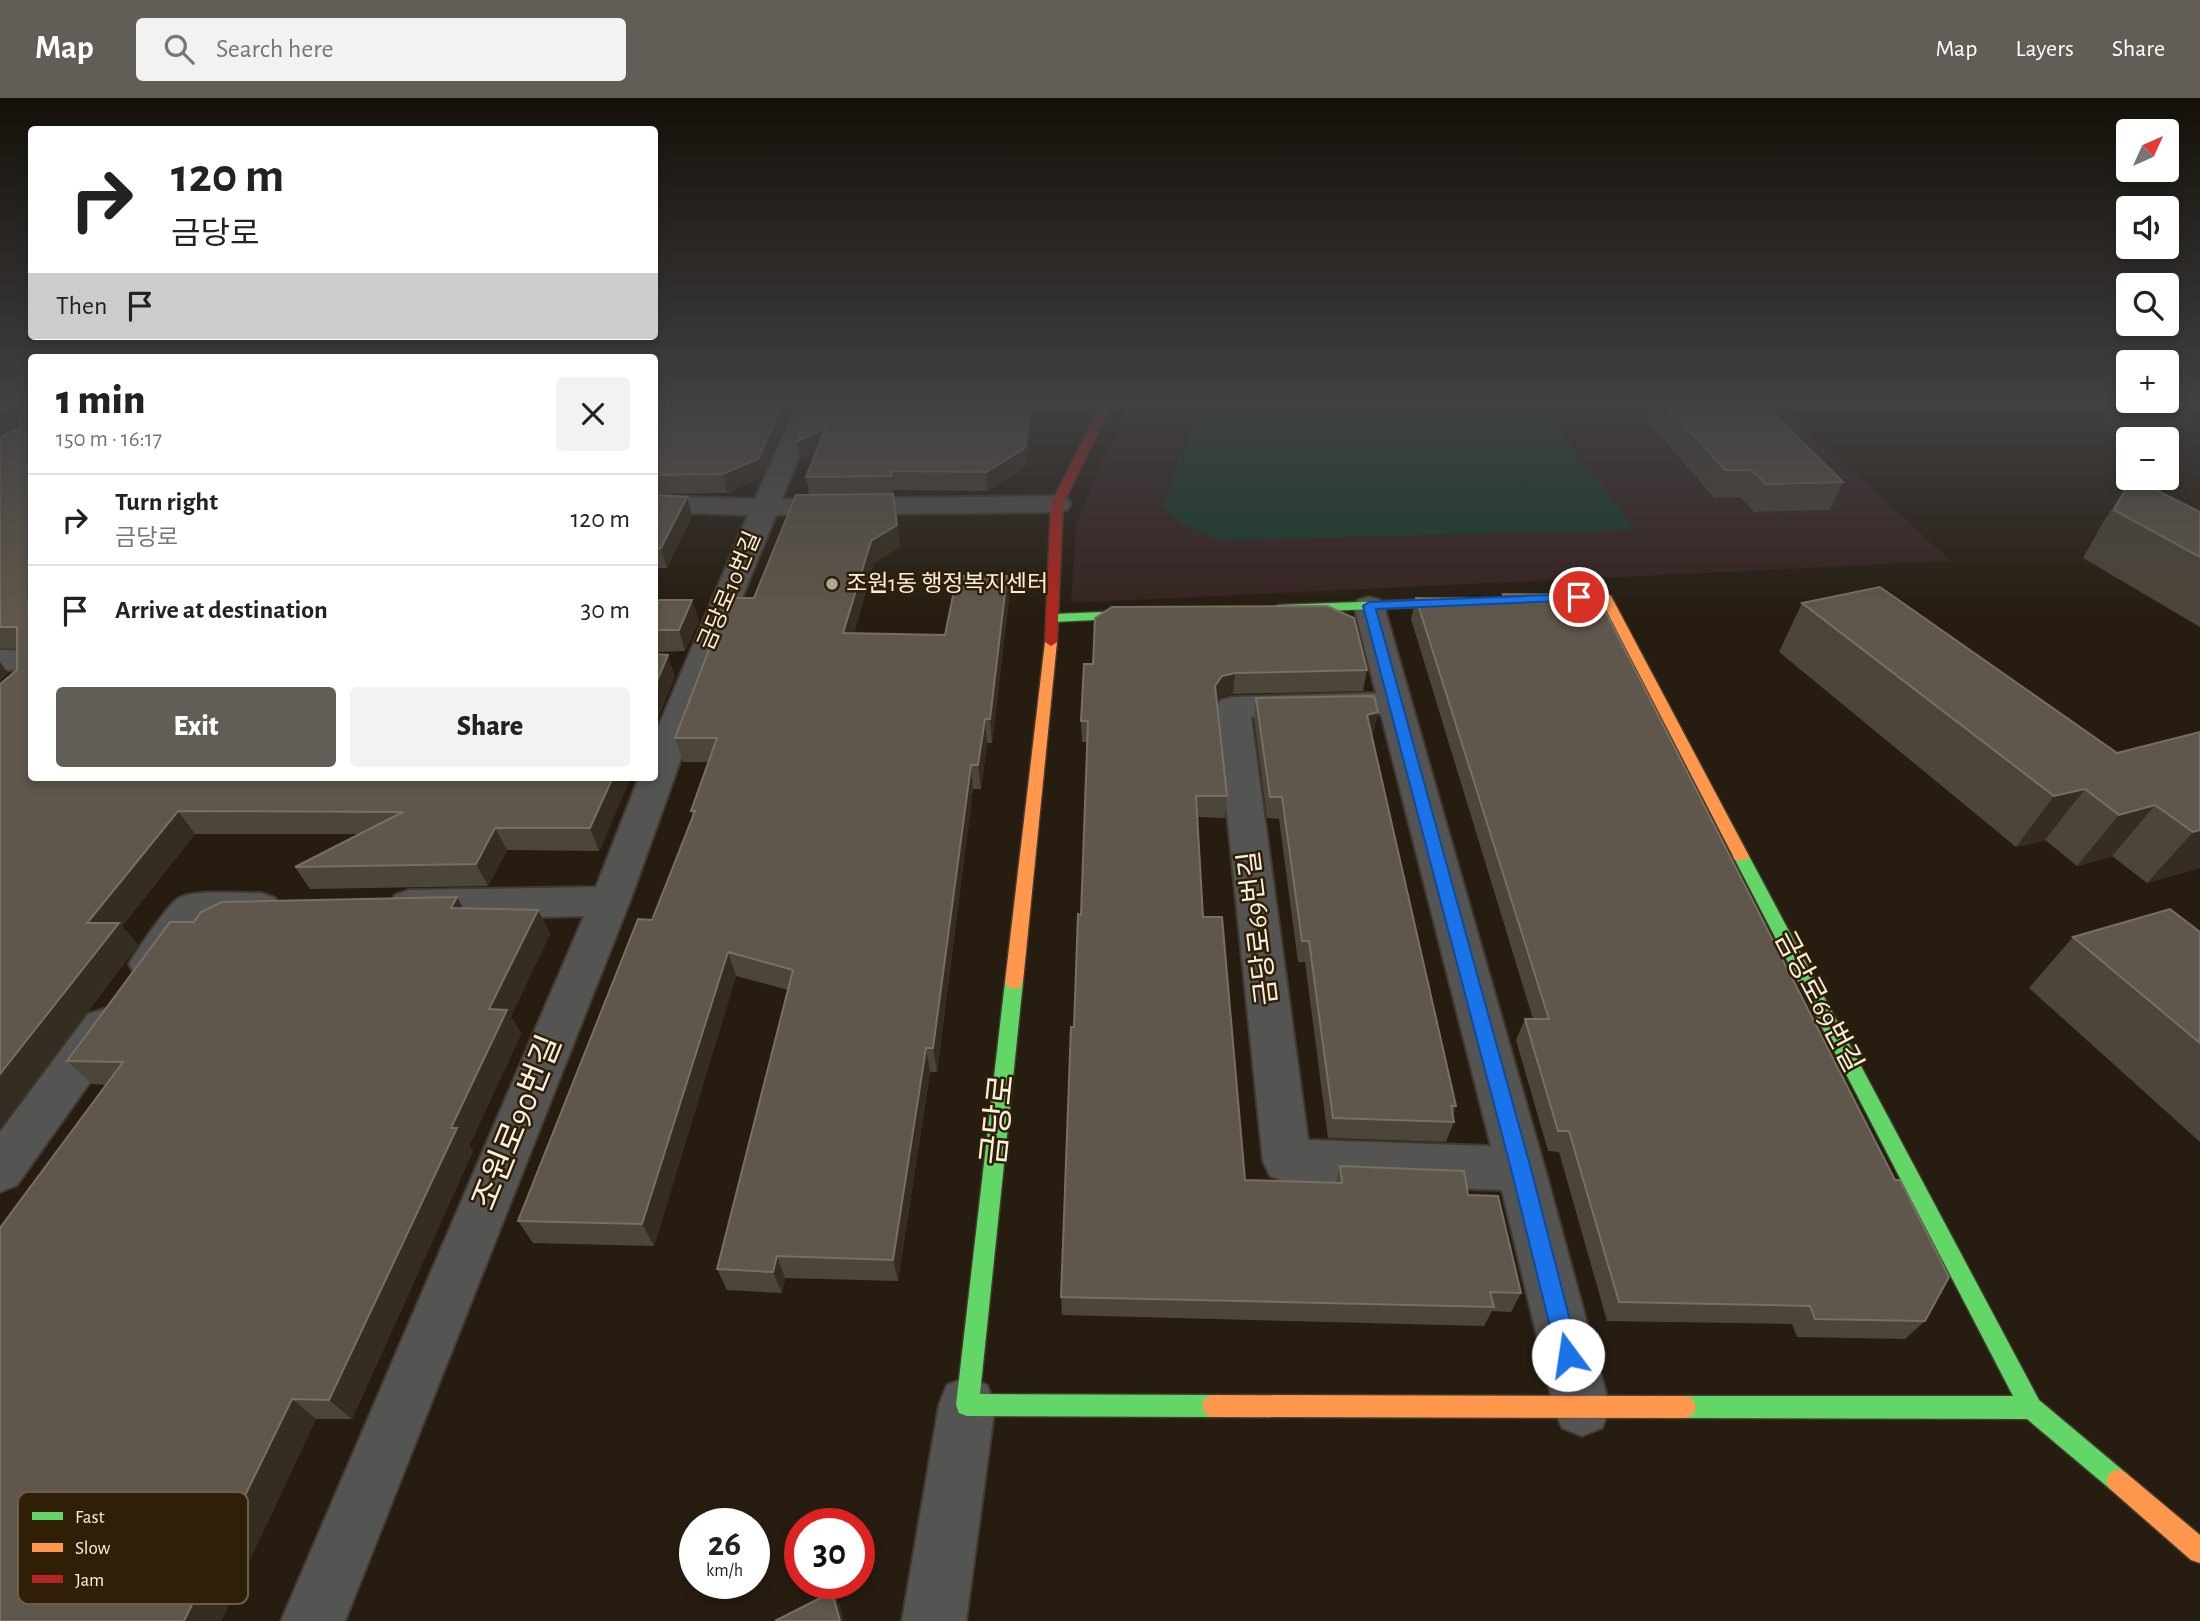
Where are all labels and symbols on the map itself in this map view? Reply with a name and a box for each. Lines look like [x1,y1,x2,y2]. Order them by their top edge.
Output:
north arrow [2116,119,2179,182]
street label: 금당로10번길 [693,528,765,653]
pin [1549,567,1609,627]
place label: 조원1동 행정복지센터 [846,571,1048,596]
marker: 조원1동 행정복지센터 [824,576,840,592]
street label: 금당로69번길 [1234,849,1282,1007]
street label: 금당로69번길 [1769,926,1869,1077]
street label: 조원로90번길 [466,1030,568,1215]
street label: 금당로 [976,1073,1020,1167]
position arrow [1531,1318,1605,1392]
legend [18,1492,248,1604]
text: Fast [75,1508,105,1527]
speed limit sign: 30 [784,1508,875,1599]
text: Slow [75,1539,111,1558]
text: Jam [75,1571,104,1590]

